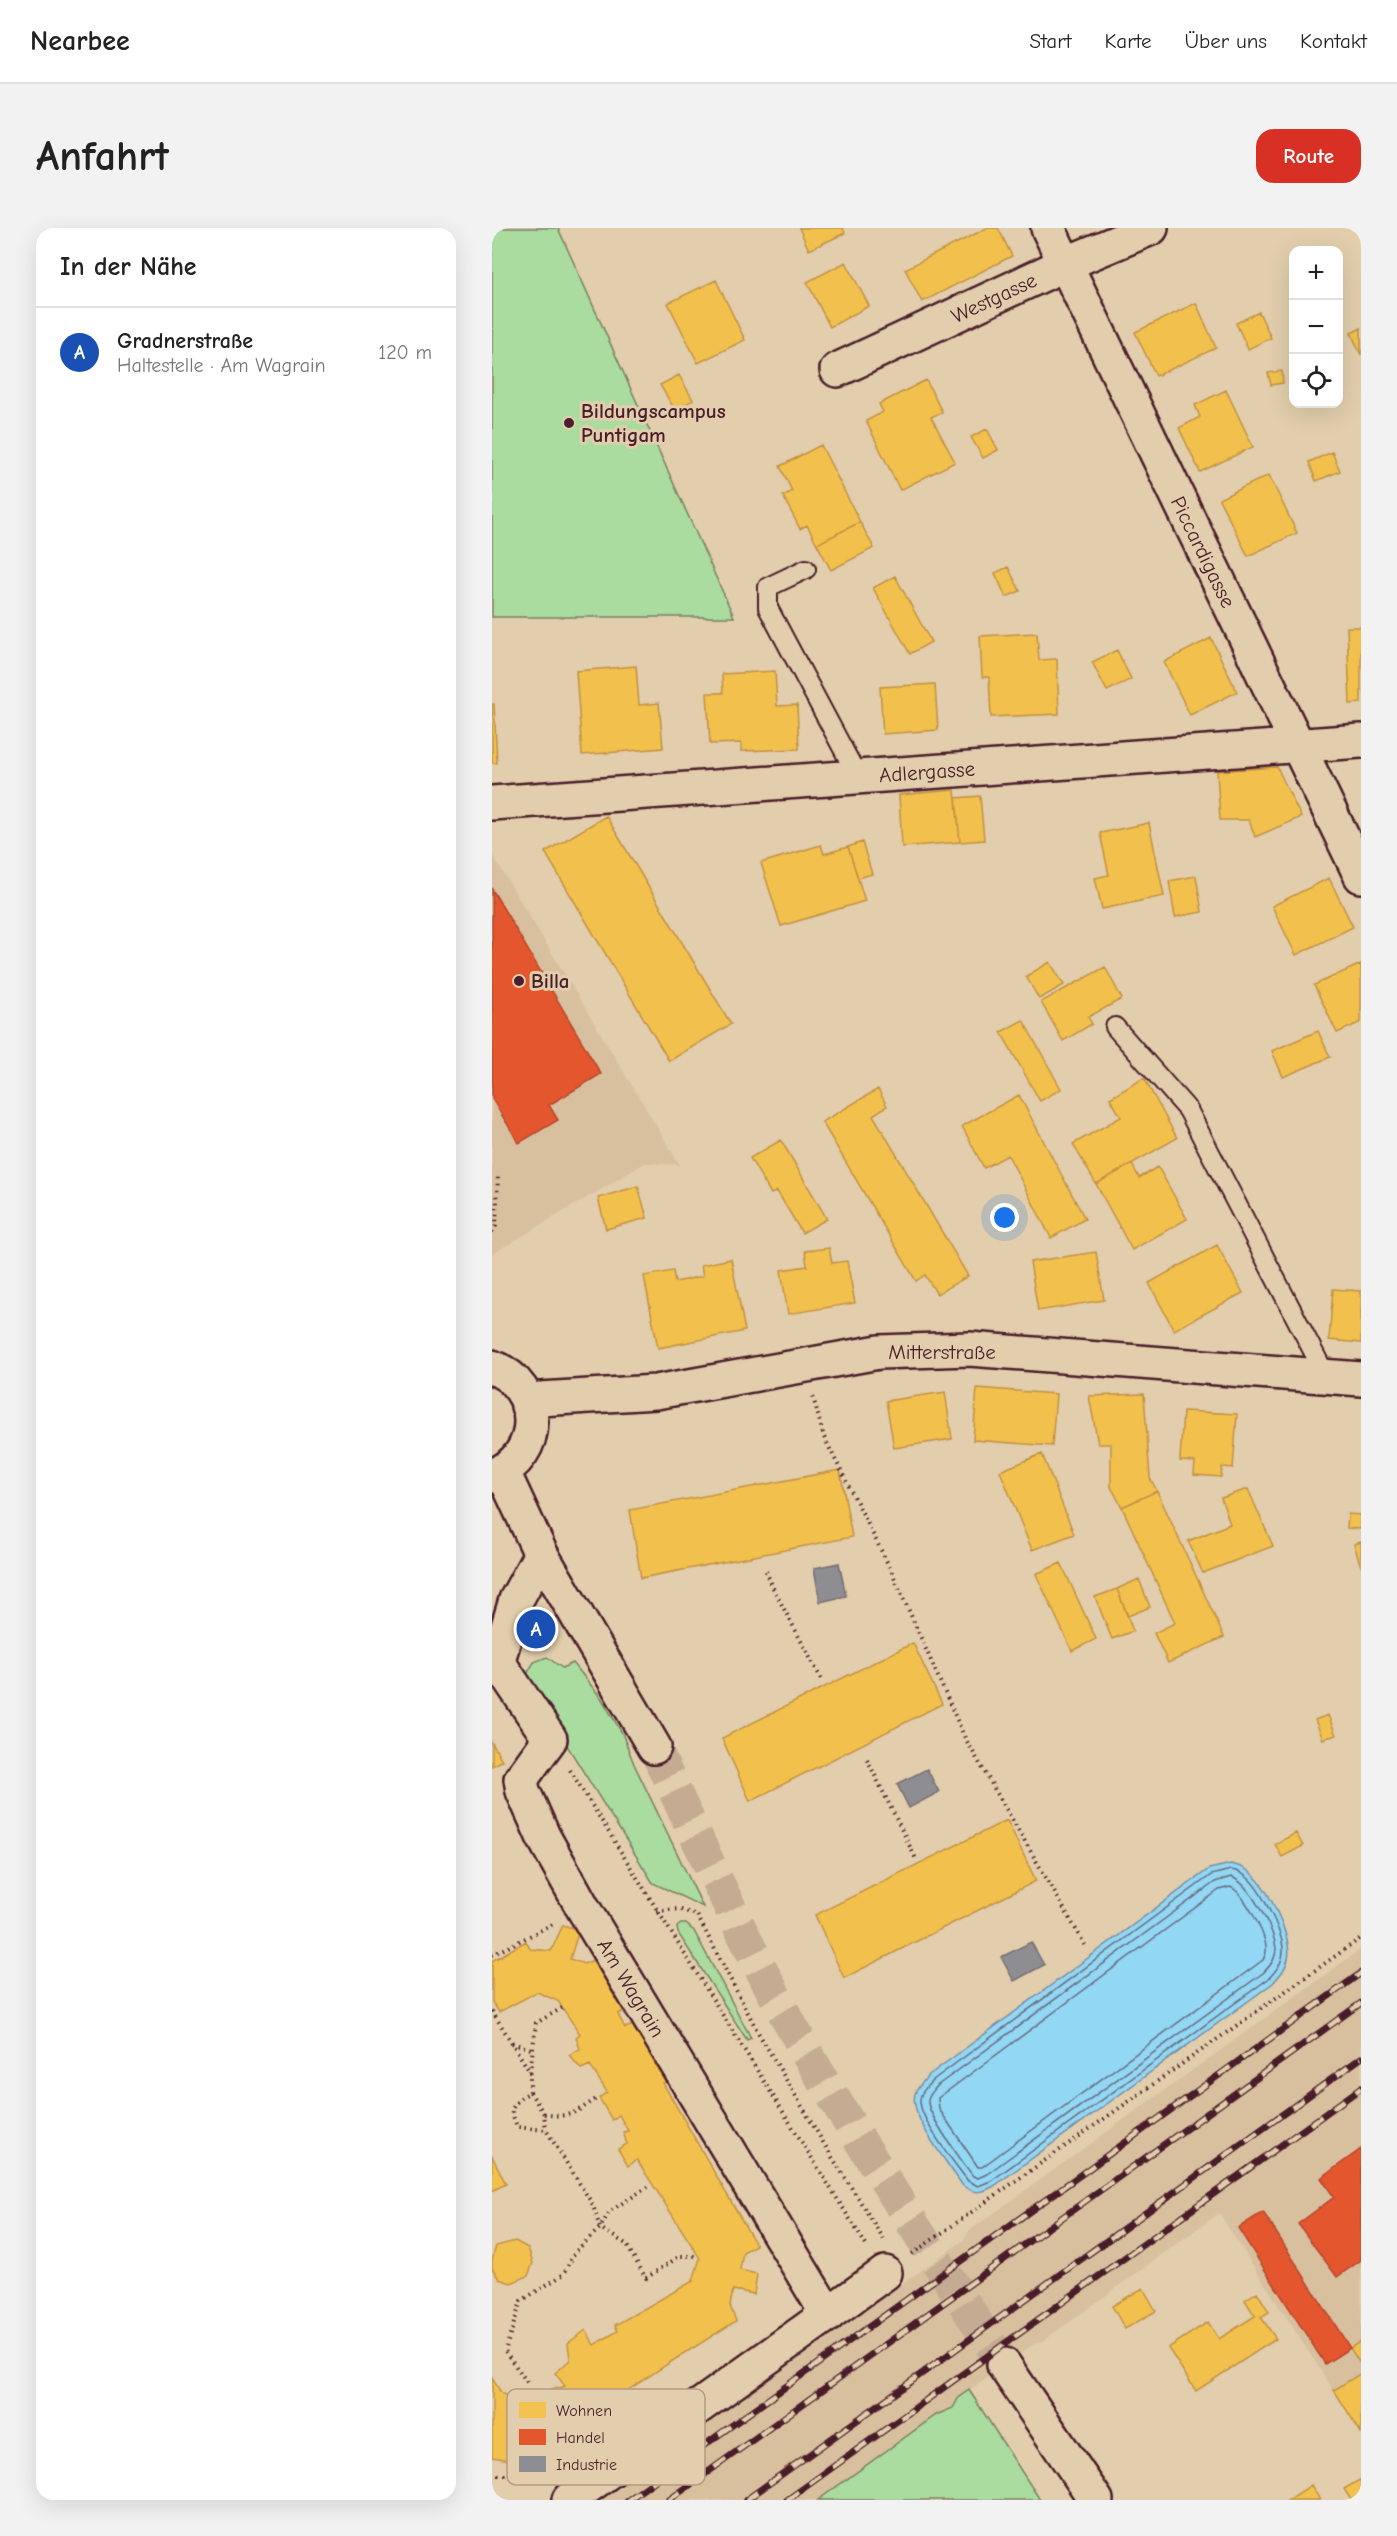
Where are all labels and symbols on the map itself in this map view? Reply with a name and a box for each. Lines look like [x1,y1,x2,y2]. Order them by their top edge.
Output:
street label: Westgasse [948,268,1040,328]
place label: Bildungscampus Puntigam [581,399,726,447]
marker: Bildungscampus Puntigam [562,416,576,430]
street label: Piccardigasse [1166,492,1240,612]
street label: Adlergasse [878,757,976,787]
place label: Billa [531,969,570,993]
marker: Billa [512,974,526,988]
your location [990,1203,1019,1232]
street label: Mitterstraße [888,1340,996,1364]
pin: A [516,1606,555,1652]
street label: Am Wagrain [592,1934,670,2042]
legend [507,2389,705,2485]
text: Wohnen [556,2402,612,2420]
text: Handel [556,2429,605,2447]
text: Industrie [556,2456,617,2474]

